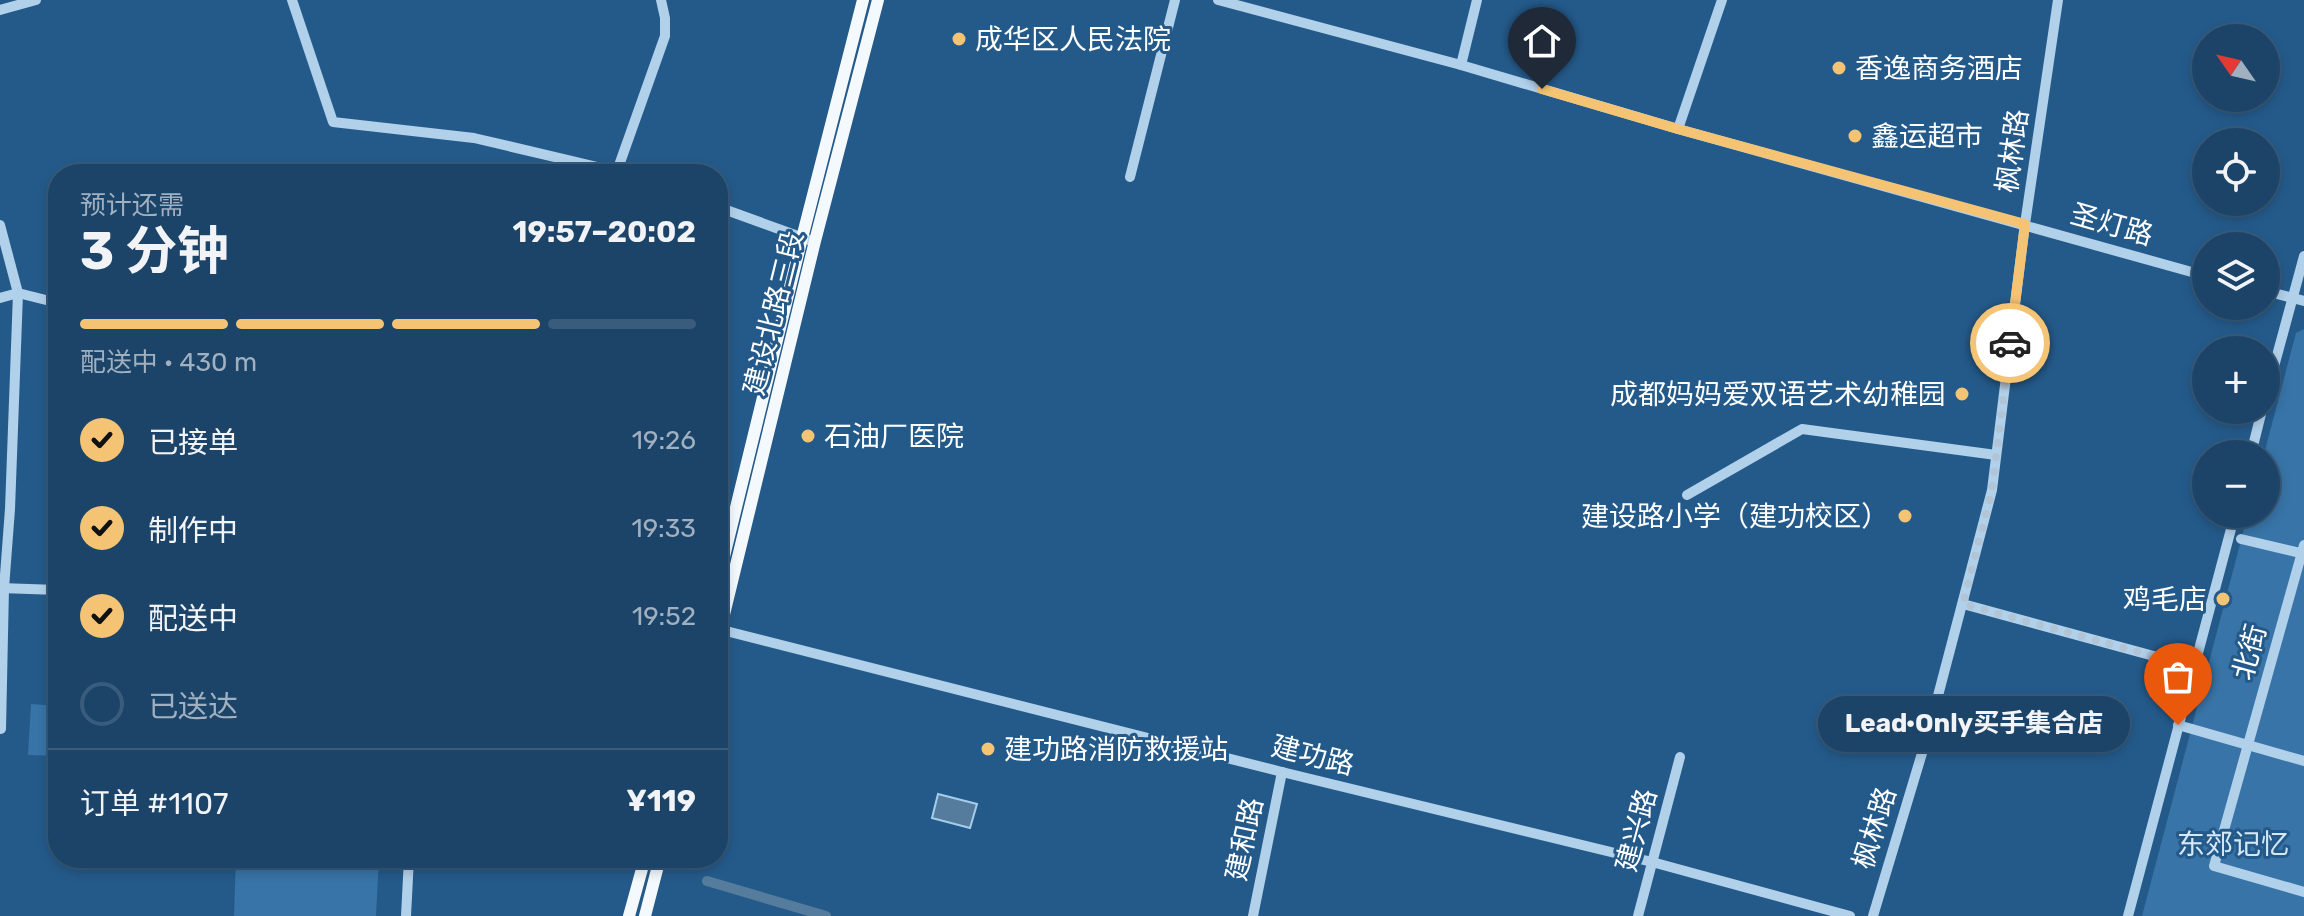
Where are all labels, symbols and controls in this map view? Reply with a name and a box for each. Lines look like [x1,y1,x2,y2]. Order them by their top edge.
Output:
pin [1508,7,1576,89]
icon: home [1520,19,1564,63]
place label: 成华区人民法院 [975,23,1171,56]
north arrow [2192,24,2280,112]
map controls [2192,24,2280,528]
marker: 成华区人民法院 [950,30,968,48]
place label: 香逸商务酒店 [1855,52,2023,85]
marker: 香逸商务酒店 [1830,59,1848,77]
street label: 枫林路 [1990,107,2035,195]
place label: 鑫运超市 [1871,120,1983,153]
marker: 鑫运超市 [1846,127,1864,145]
button: locate [2192,128,2280,216]
text: 预计还需 [80,190,184,221]
street label: 圣灯路 [2067,197,2157,252]
text: 19:57–20:02 [513,214,696,250]
text: 3 分钟 [80,220,229,282]
street label: 建设北路三段 [737,228,810,399]
button: layers [2192,232,2280,320]
courier [1970,303,2050,383]
icon: car [1988,321,2032,365]
button: + [2192,336,2280,424]
text: 配送中 · 430 m [80,347,257,378]
place label: 成都妈妈爱双语艺术幼稚园 [1610,378,1946,411]
marker: 成都妈妈爱双语艺术幼稚园 [1953,385,1971,403]
icon: check [80,418,124,462]
place label: 石油厂医院 [824,420,964,453]
text: 已接单 [148,425,238,461]
text: 19:26 [632,425,696,456]
marker: 石油厂医院 [799,427,817,445]
button: − [2192,440,2280,528]
place label: 建设路小学（建功校区） [1581,500,1889,533]
icon: check [80,506,124,550]
marker: 建设路小学（建功校区） [1896,507,1914,525]
text: 制作中 [148,513,238,549]
text: 19:33 [632,513,696,544]
place label: 鸡毛店 [2123,583,2207,616]
marker: 鸡毛店 [2214,590,2232,608]
icon: check [80,594,124,638]
text: 配送中 [148,601,238,637]
text: 19:52 [632,601,696,632]
street label: 北街 [2226,621,2273,684]
pin [2144,643,2212,725]
icon: bag [2156,655,2200,699]
text: 已送达 [148,689,238,725]
callout: Lead·Only买手集合店 [1818,697,2130,753]
text: Lead·Only买手集合店 [1845,708,2103,739]
street label: 建功路 [1268,729,1358,782]
place label: 建功路消防救援站 [1004,733,1228,766]
marker: 建功路消防救援站 [979,740,997,758]
text: ¥119 [626,783,696,819]
street label: 枫林路 [1846,783,1903,873]
street label: 建兴路 [1610,785,1663,875]
text: 订单 #1107 [80,786,228,822]
street label: 建和路 [1220,795,1269,884]
park label: 东郊记忆 [2177,828,2289,861]

